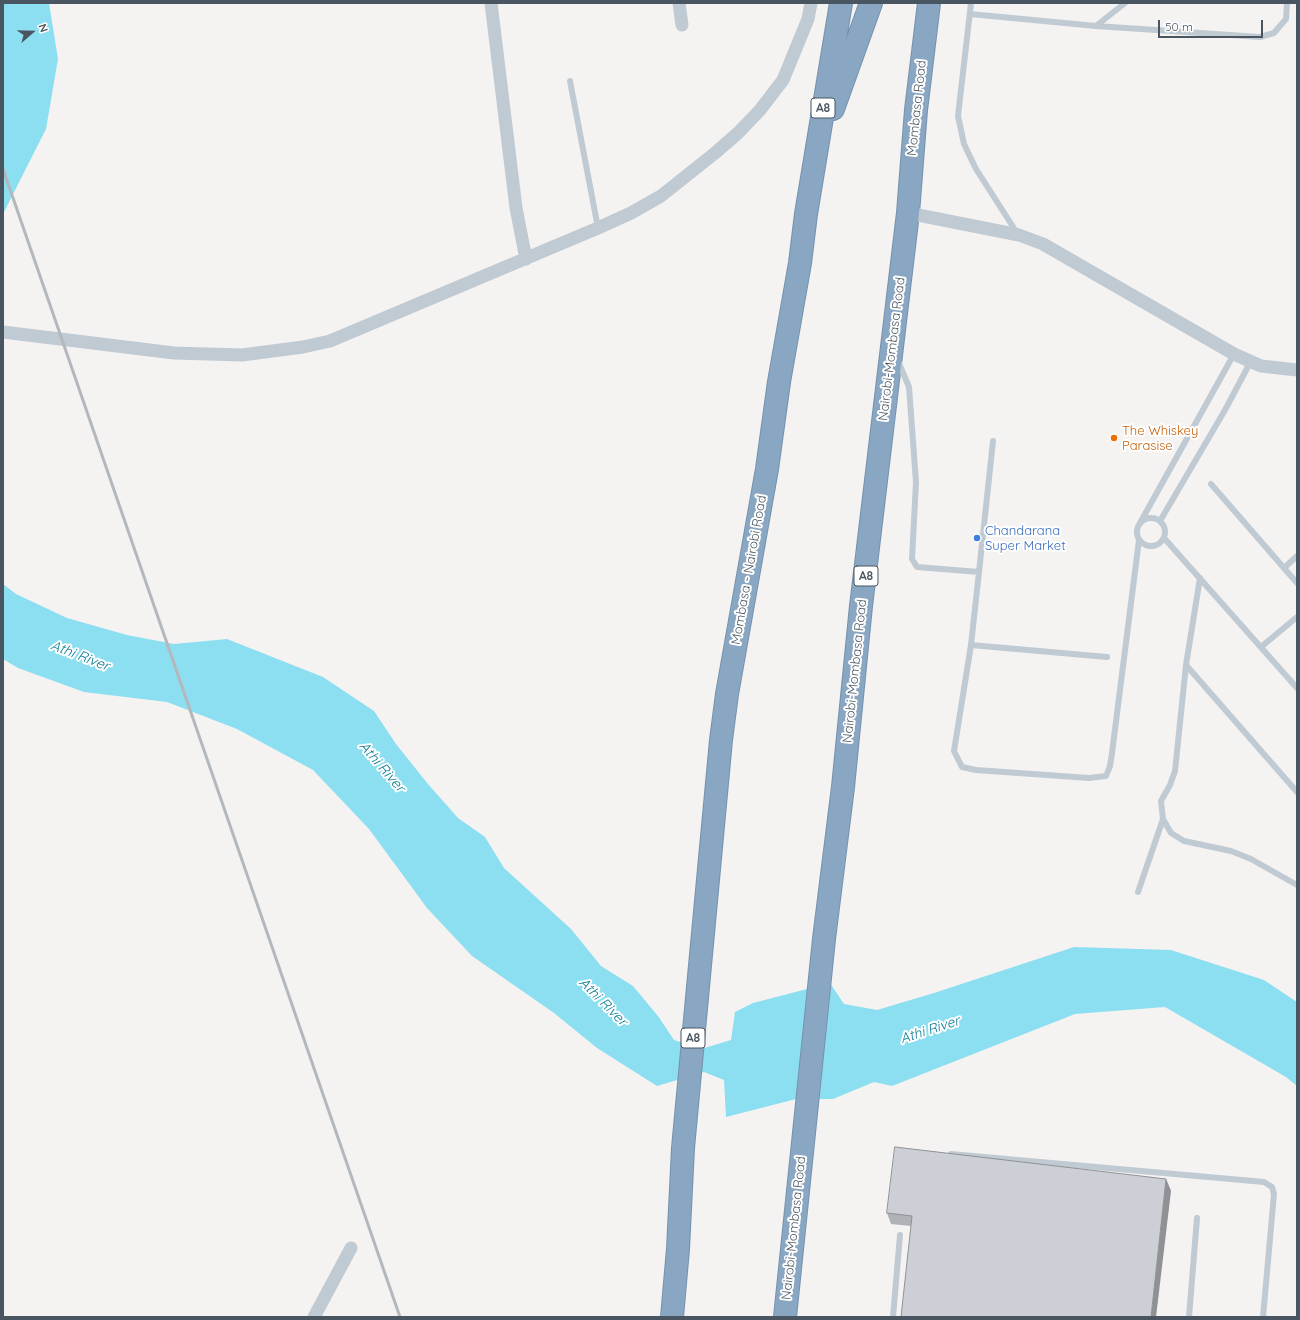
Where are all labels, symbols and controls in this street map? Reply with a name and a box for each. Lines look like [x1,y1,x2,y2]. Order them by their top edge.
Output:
north arrow [12,12,52,52]
scale bar [1160,12,1265,38]
text: 50 m [1165,19,1193,34]
text: N [35,22,51,34]
street label: Mombasa Road [904,59,930,157]
road number: A8 [811,98,835,118]
street label: Nairobi-Mombasa Road [875,276,909,422]
place label: The Whiskey Parasise [1122,423,1198,454]
marker: The Whiskey Parasise [1109,433,1119,443]
street label: Mombasa - Nairobi Road [728,494,770,646]
place label: Chandarana Super Market [985,523,1066,554]
marker: Chandarana Super Market [972,533,982,543]
road number: A8 [854,566,878,586]
street label: Nairobi-Mombasa Road [840,598,870,744]
water label: Athi River [48,637,112,675]
water label: Athi River [355,738,409,796]
water label: Athi River [575,974,631,1030]
water label: Athi River [898,1013,962,1047]
road number: A8 [681,1028,705,1048]
street label: Nairobi-Mombasa Road [779,1155,809,1301]

